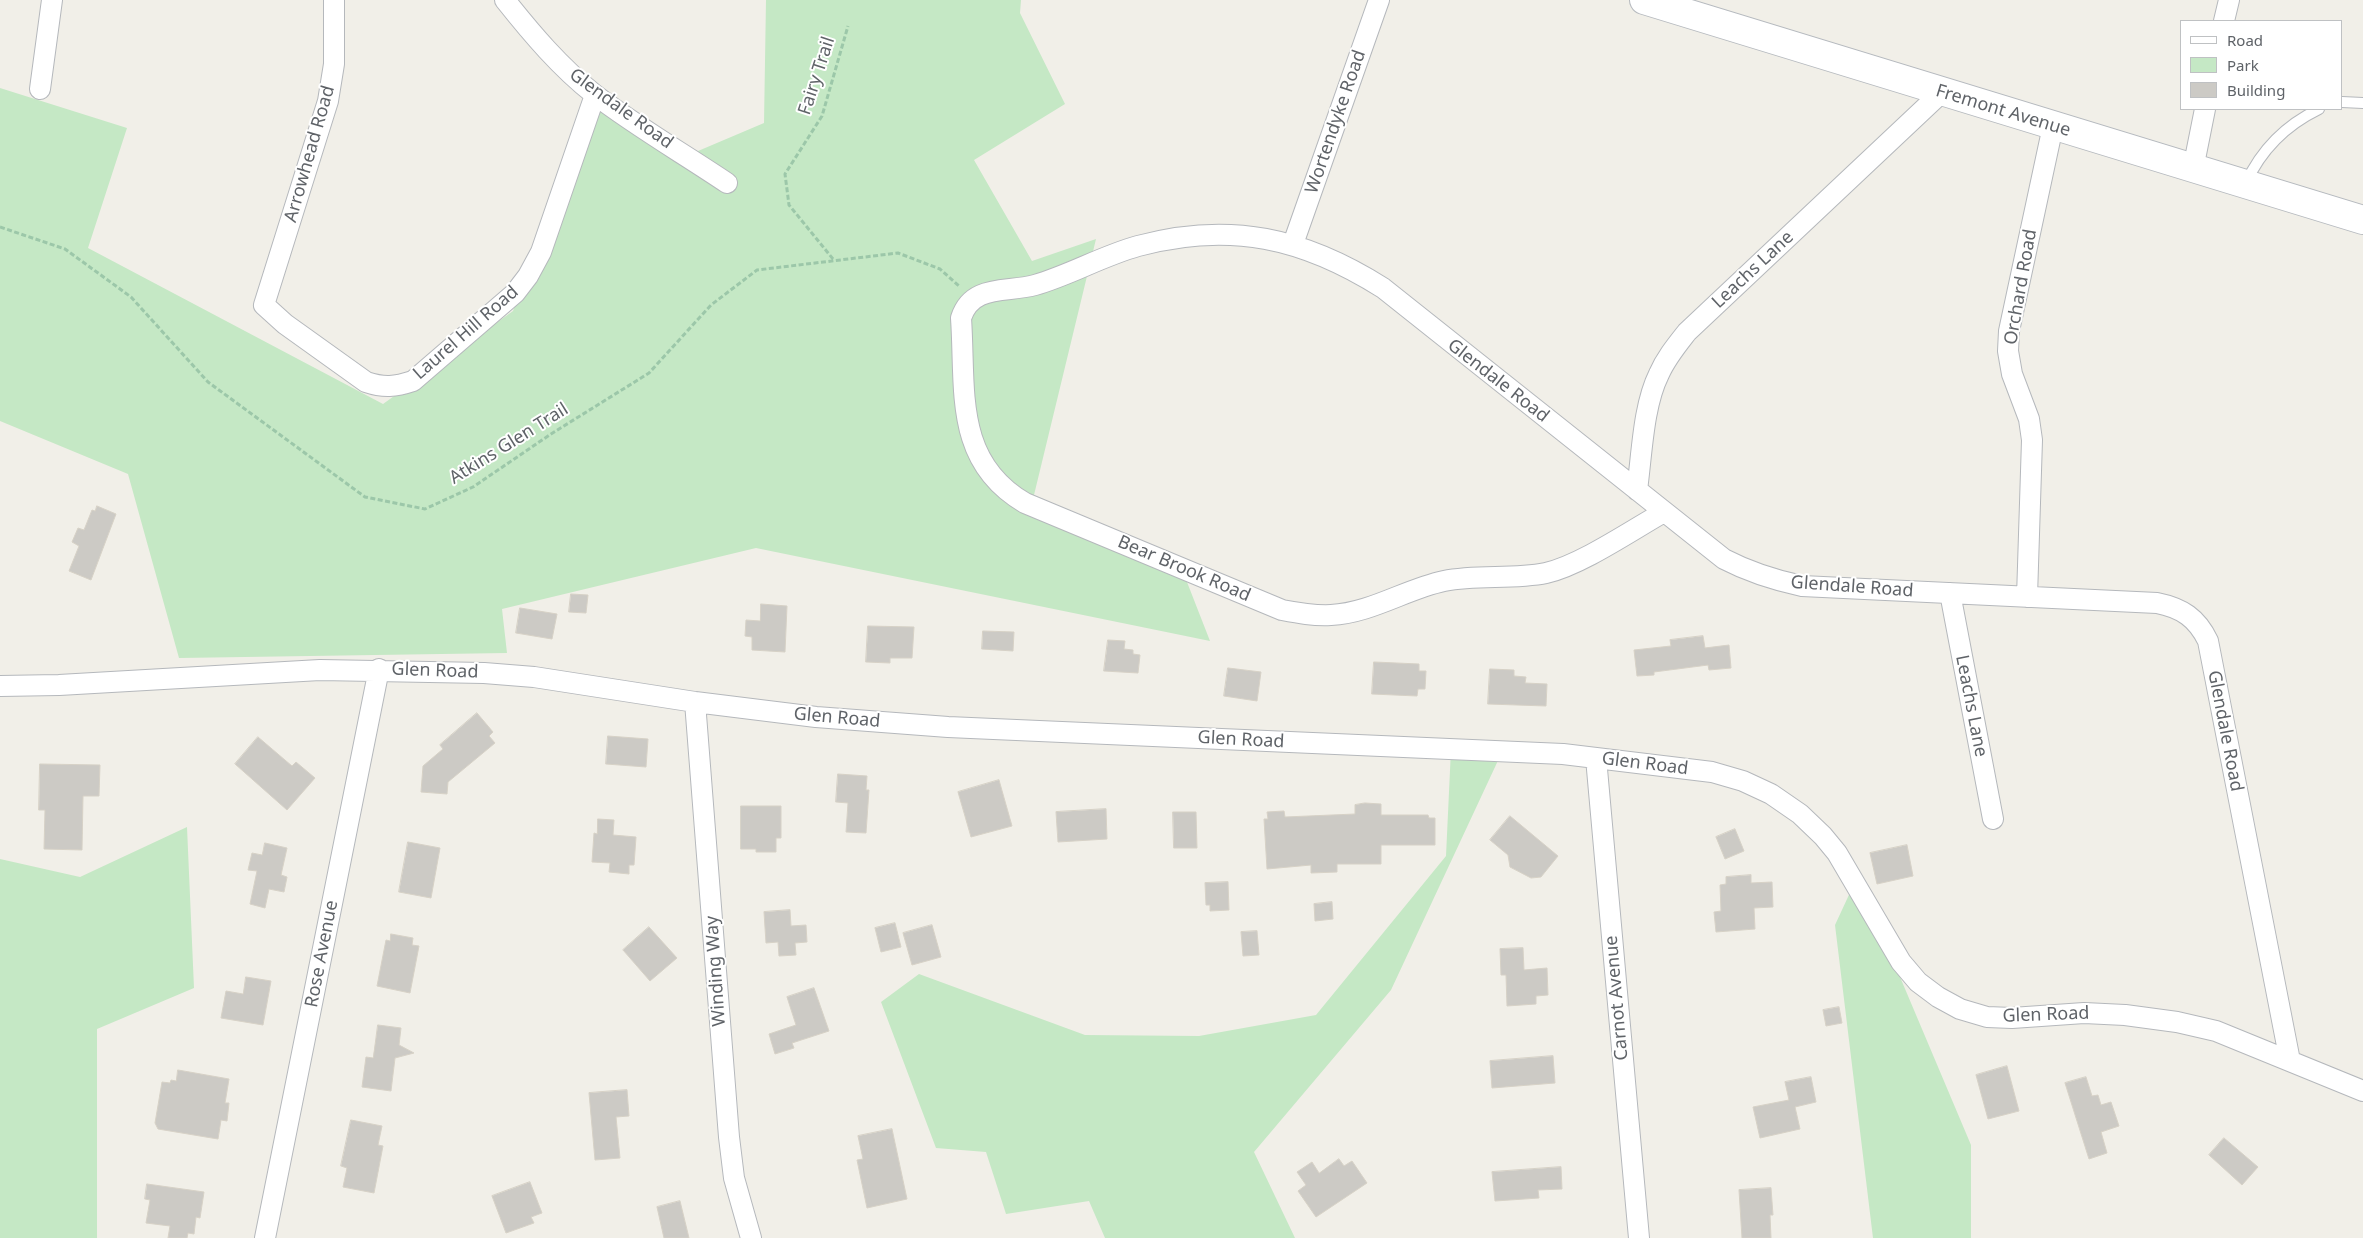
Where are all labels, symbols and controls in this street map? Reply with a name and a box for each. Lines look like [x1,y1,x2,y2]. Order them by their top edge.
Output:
legend [2180,20,2343,110]
text: Road [2227,30,2263,50]
street label: Fairy Trail [794,34,840,118]
street label: Wortendyke Road [1301,47,1371,197]
text: Park [2227,55,2259,75]
street label: Glendale Road [565,64,677,154]
street label: Fremont Avenue [1933,80,2073,142]
text: Building [2227,80,2285,100]
street label: Arrowhead Road [280,83,340,225]
street label: Leachs Lane [1708,227,1798,313]
street label: Orchard Road [2000,227,2042,347]
street label: Laurel Hill Road [409,281,523,385]
street label: Glendale Road [1443,335,1553,427]
street label: Atkins Glen Trail [446,399,572,489]
street label: Bear Brook Road [1114,531,1254,607]
street label: Glendale Road [1790,572,1914,602]
street label: Leachs Lane [1951,653,1991,759]
street label: Glen Road [391,659,479,683]
street label: Glendale Road [2203,669,2247,793]
street label: Glen Road [793,703,881,733]
street label: Glen Road [1197,727,1285,753]
street label: Glen Road [1601,748,1689,780]
street label: Rose Avenue [301,899,343,1009]
street label: Winding Way [701,915,731,1027]
street label: Carnot Avenue [1601,935,1633,1061]
street label: Glen Road [2002,1003,2090,1027]

